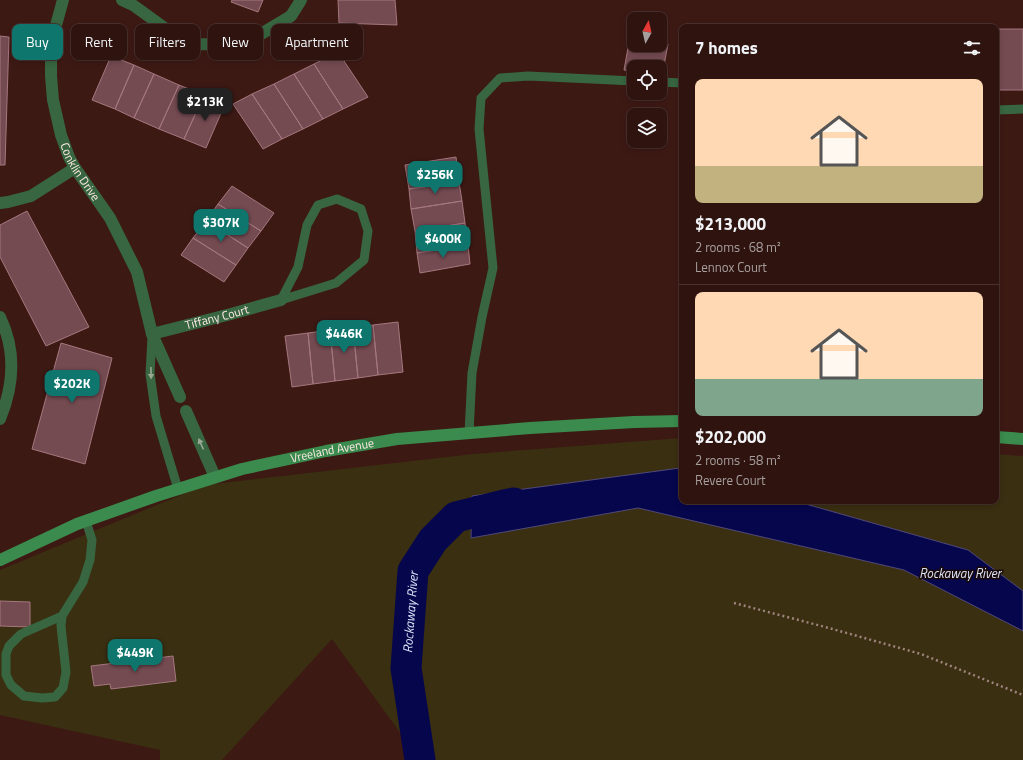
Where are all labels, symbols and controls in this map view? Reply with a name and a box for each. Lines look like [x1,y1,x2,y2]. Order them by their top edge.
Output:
north arrow [627,12,667,52]
map controls [627,12,667,148]
chip: Buy [12,24,63,60]
chip: Rent [71,24,127,60]
chip: Filters [135,24,200,60]
chip: New [208,24,263,60]
chip: Apartment [271,24,363,60]
text: 7 homes [695,35,758,61]
icon: filters [961,37,983,59]
button: locate [627,60,667,100]
pin: $213K [177,88,233,122]
text: $213K [187,91,223,111]
icon: home [803,105,875,177]
button: layers [627,108,667,148]
street label: Conklin Drive [56,140,105,205]
pin: $256K [407,161,463,195]
text: $256K [417,164,453,184]
pin: $307K [193,209,249,243]
text: $213,000 [695,211,766,237]
text: $307K [203,212,239,232]
pin: $400K [415,225,471,259]
text: $400K [425,228,461,248]
text: 2 rooms · 68 m² [695,237,781,257]
text: Lennox Court [695,257,767,277]
street label: Tiffany Court [183,299,252,334]
icon: home [803,318,875,390]
pin: $446K [316,320,372,354]
text: $446K [326,323,362,343]
one-way arrow [148,367,154,380]
pin: $202K [44,370,100,404]
text: $202K [54,373,90,393]
text: $202,000 [695,424,766,450]
street label: Vreeland Avenue [289,433,375,467]
one-way arrow [197,438,203,450]
text: 2 rooms · 58 m² [695,450,781,470]
text: Revere Court [695,470,766,490]
water label: Rockaway River [919,563,1003,583]
water label: Rockaway River [397,569,423,654]
pin: $449K [107,639,163,673]
text: $449K [117,642,153,662]

